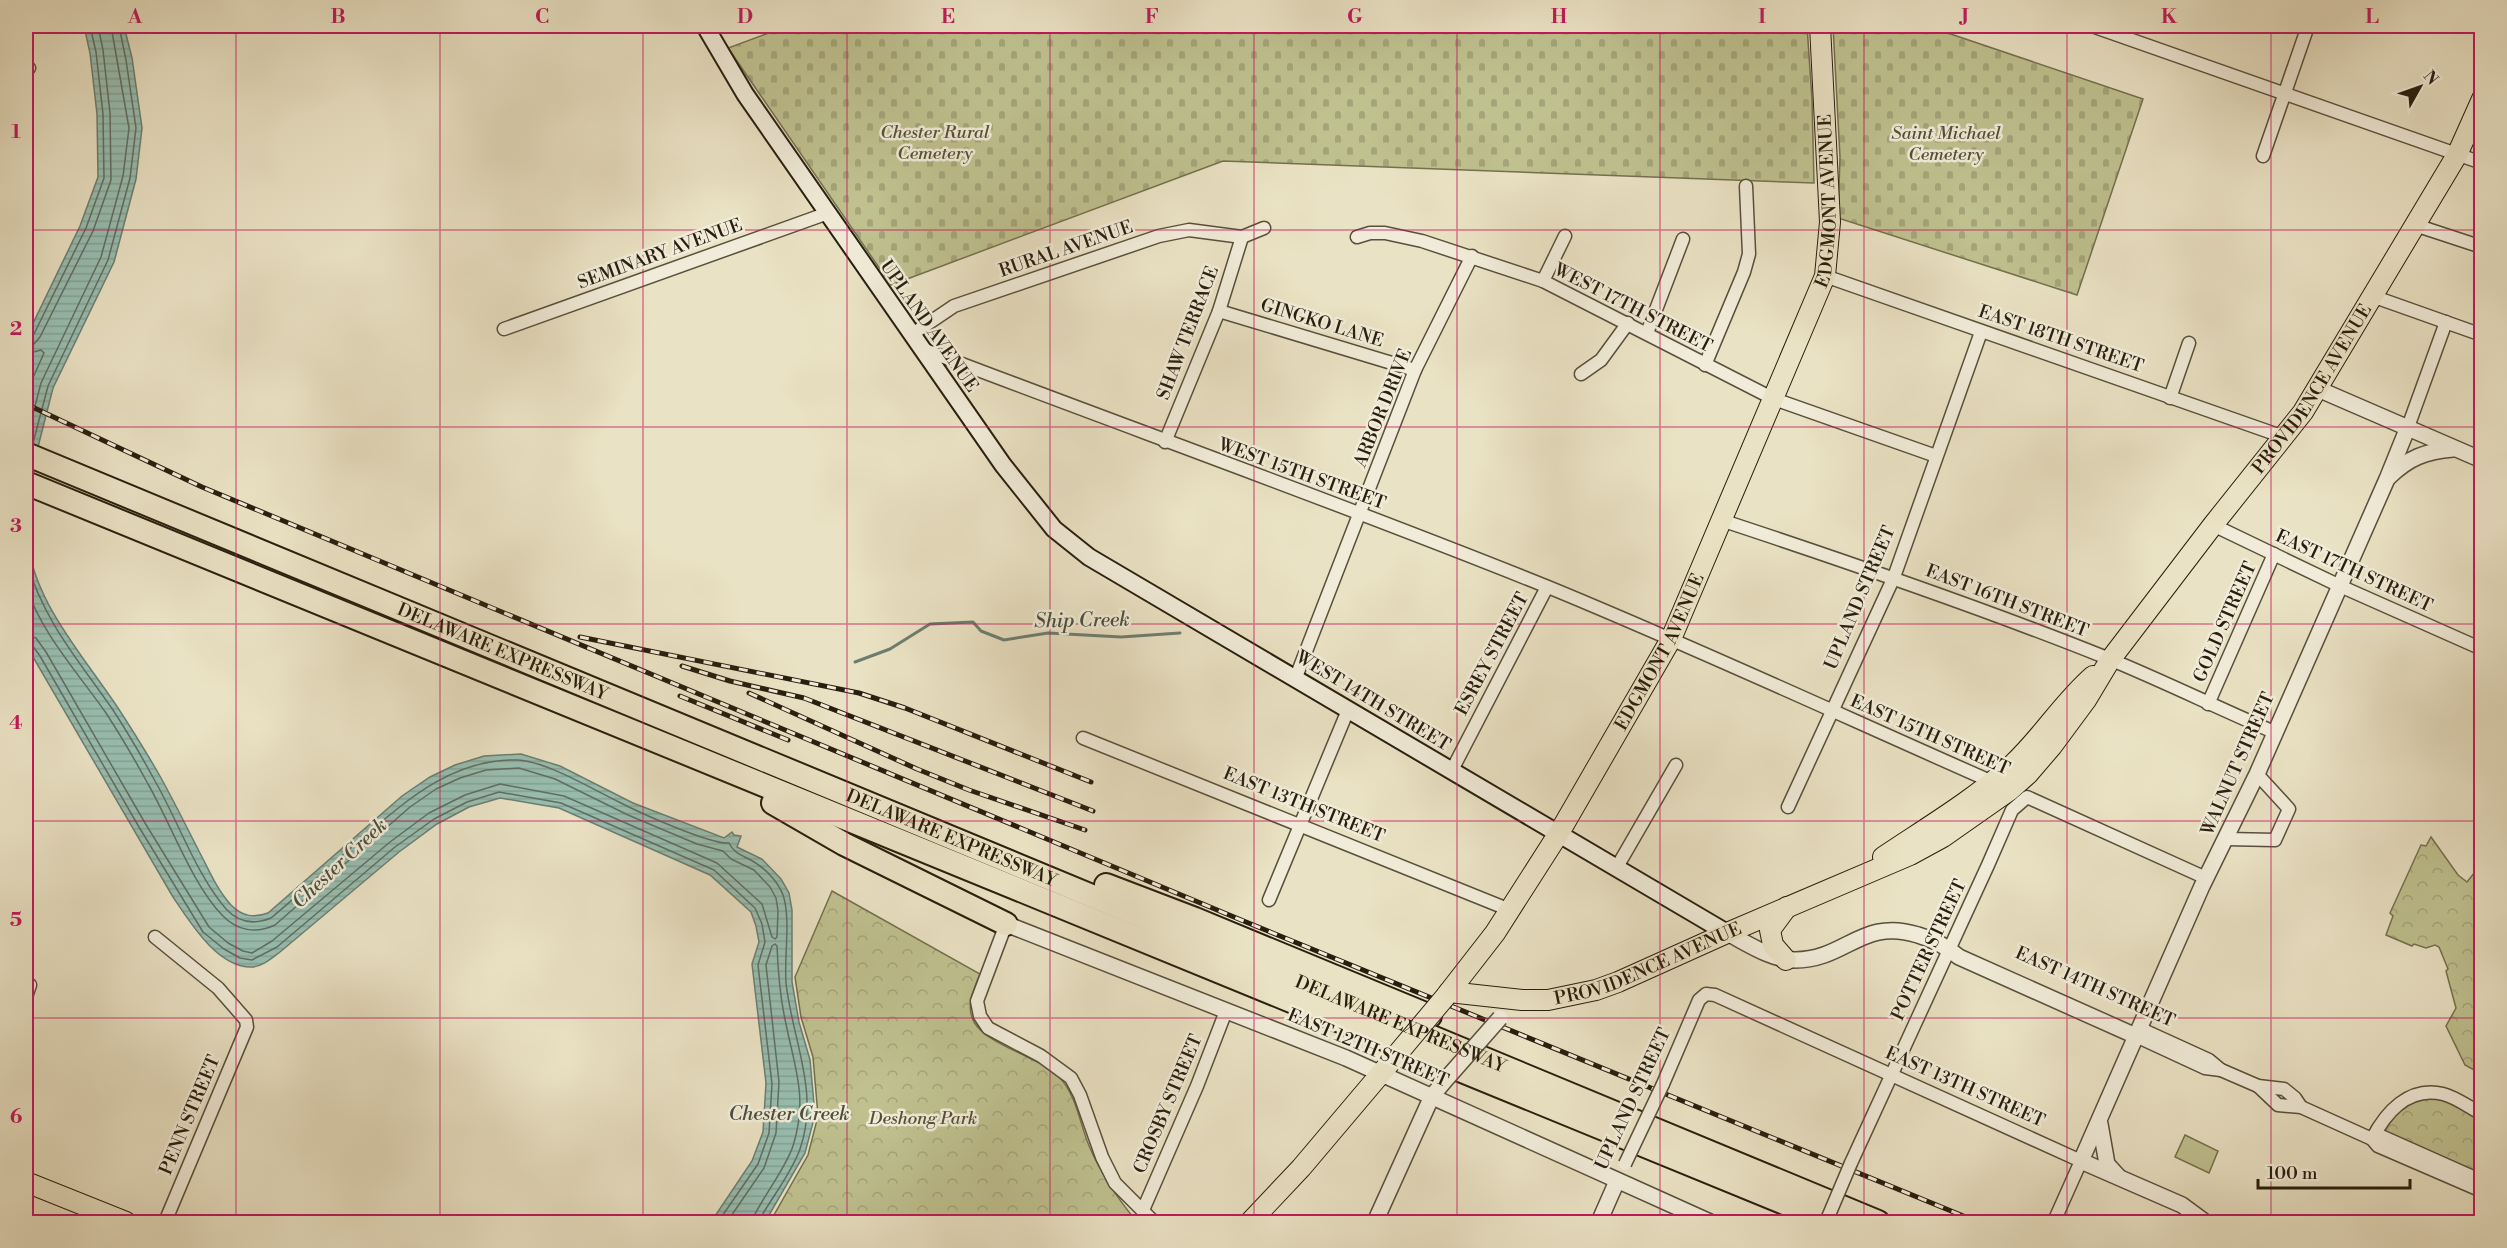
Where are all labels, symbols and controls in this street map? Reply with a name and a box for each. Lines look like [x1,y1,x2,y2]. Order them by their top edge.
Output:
text: A [127,5,143,30]
text: B [330,5,346,30]
text: C [535,5,549,30]
text: D [737,5,753,30]
text: E [941,5,955,30]
text: F [1145,5,1159,30]
text: G [1347,5,1363,30]
text: H [1551,5,1568,30]
text: I [1758,5,1766,30]
text: J [1958,5,1969,30]
text: K [2161,5,2178,30]
text: L [2365,5,2379,30]
north arrow [2390,57,2450,117]
text: N [2419,67,2443,90]
street label: EDGMONT AVENUE [1810,114,1842,291]
text: 1 [11,120,21,145]
park label: Chester Rural Cemetery [880,121,990,165]
park label: Saint Michael Cemetery [1891,122,2001,166]
street label: SEMINARY AVENUE [575,214,745,294]
street label: RURAL AVENUE [996,215,1136,283]
street label: UPLAND AVENUE [875,255,983,397]
street label: WEST 17TH STREET [1549,258,1716,358]
street label: SHAW TERRACE [1152,263,1224,403]
street label: GINGKO LANE [1258,293,1386,353]
street label: EAST 18TH STREET [1975,300,2147,378]
street label: PROVIDENCE AVENUE [2247,300,2377,478]
text: 2 [10,317,22,342]
street label: ARBOR DRIVE [1348,345,1417,472]
street label: WEST 15TH STREET [1214,433,1389,515]
text: 3 [10,514,22,539]
street label: UPLAND STREET [1819,522,1901,673]
street label: EAST 17TH STREET [2272,525,2436,618]
street label: GOLD STREET [2188,558,2262,686]
street label: EAST 16TH STREET [1922,559,2092,643]
street label: EDGMONT AVENUE [1609,570,1709,734]
street label: ESREY STREET [1450,588,1534,719]
street label: DELAWARE EXPRESSWAY [394,598,613,706]
water label: Ship Creek [1034,608,1130,634]
street label: WEST 14TH STREET [1291,645,1455,756]
street label: WALNUT STREET [2196,688,2280,840]
street label: EAST 15TH STREET [1847,689,2014,781]
text: 4 [9,711,23,736]
street label: EAST 13TH STREET [1220,762,1389,848]
street label: DELAWARE EXPRESSWAY [843,784,1062,892]
water label: Chester Creek [287,814,393,914]
street label: POTTER STREET [1886,876,1972,1024]
text: 5 [10,908,22,933]
street label: PROVIDENCE AVENUE [1552,917,1745,1010]
street label: EAST 14TH STREET [2012,941,2179,1033]
street label: DELAWARE EXPRESSWAY [1292,970,1510,1078]
street label: EAST 12TH STREET [1284,1004,1452,1093]
street label: UPLAND STREET [1590,1024,1676,1174]
street label: CROSBY STREET [1128,1031,1208,1177]
street label: EAST 13TH STREET [1882,1041,2049,1133]
street label: PENN STREET [154,1051,226,1178]
water label: Chester Creek [728,1102,850,1127]
text: 6 [10,1105,23,1130]
park label: Deshong Park [868,1107,977,1130]
scale bar [2258,1152,2410,1190]
text: 100 m [2267,1162,2318,1185]

